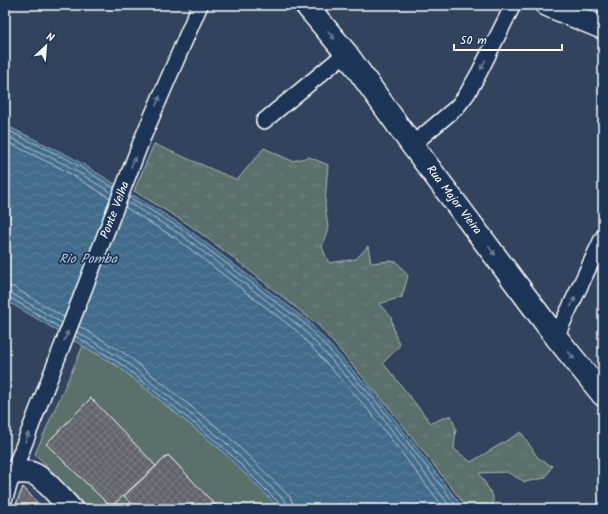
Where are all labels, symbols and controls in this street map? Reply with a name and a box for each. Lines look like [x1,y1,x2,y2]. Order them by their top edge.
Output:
north arrow [26,26,66,66]
scale bar [454,26,562,52]
text: N [43,28,57,48]
one-way arrow [326,30,335,40]
text: 50 m [460,31,487,50]
one-way arrow [480,59,486,71]
one-way arrow [155,96,161,107]
one-way arrow [130,156,136,168]
street label: Rua Major Vieira [422,161,487,239]
street label: Ponte Velha [95,178,135,241]
one-way arrow [488,246,496,257]
water label: Rio Pomba [59,249,118,270]
one-way arrow [570,295,576,307]
one-way arrow [64,329,70,341]
one-way arrow [566,349,575,360]
one-way arrow [25,430,31,442]

